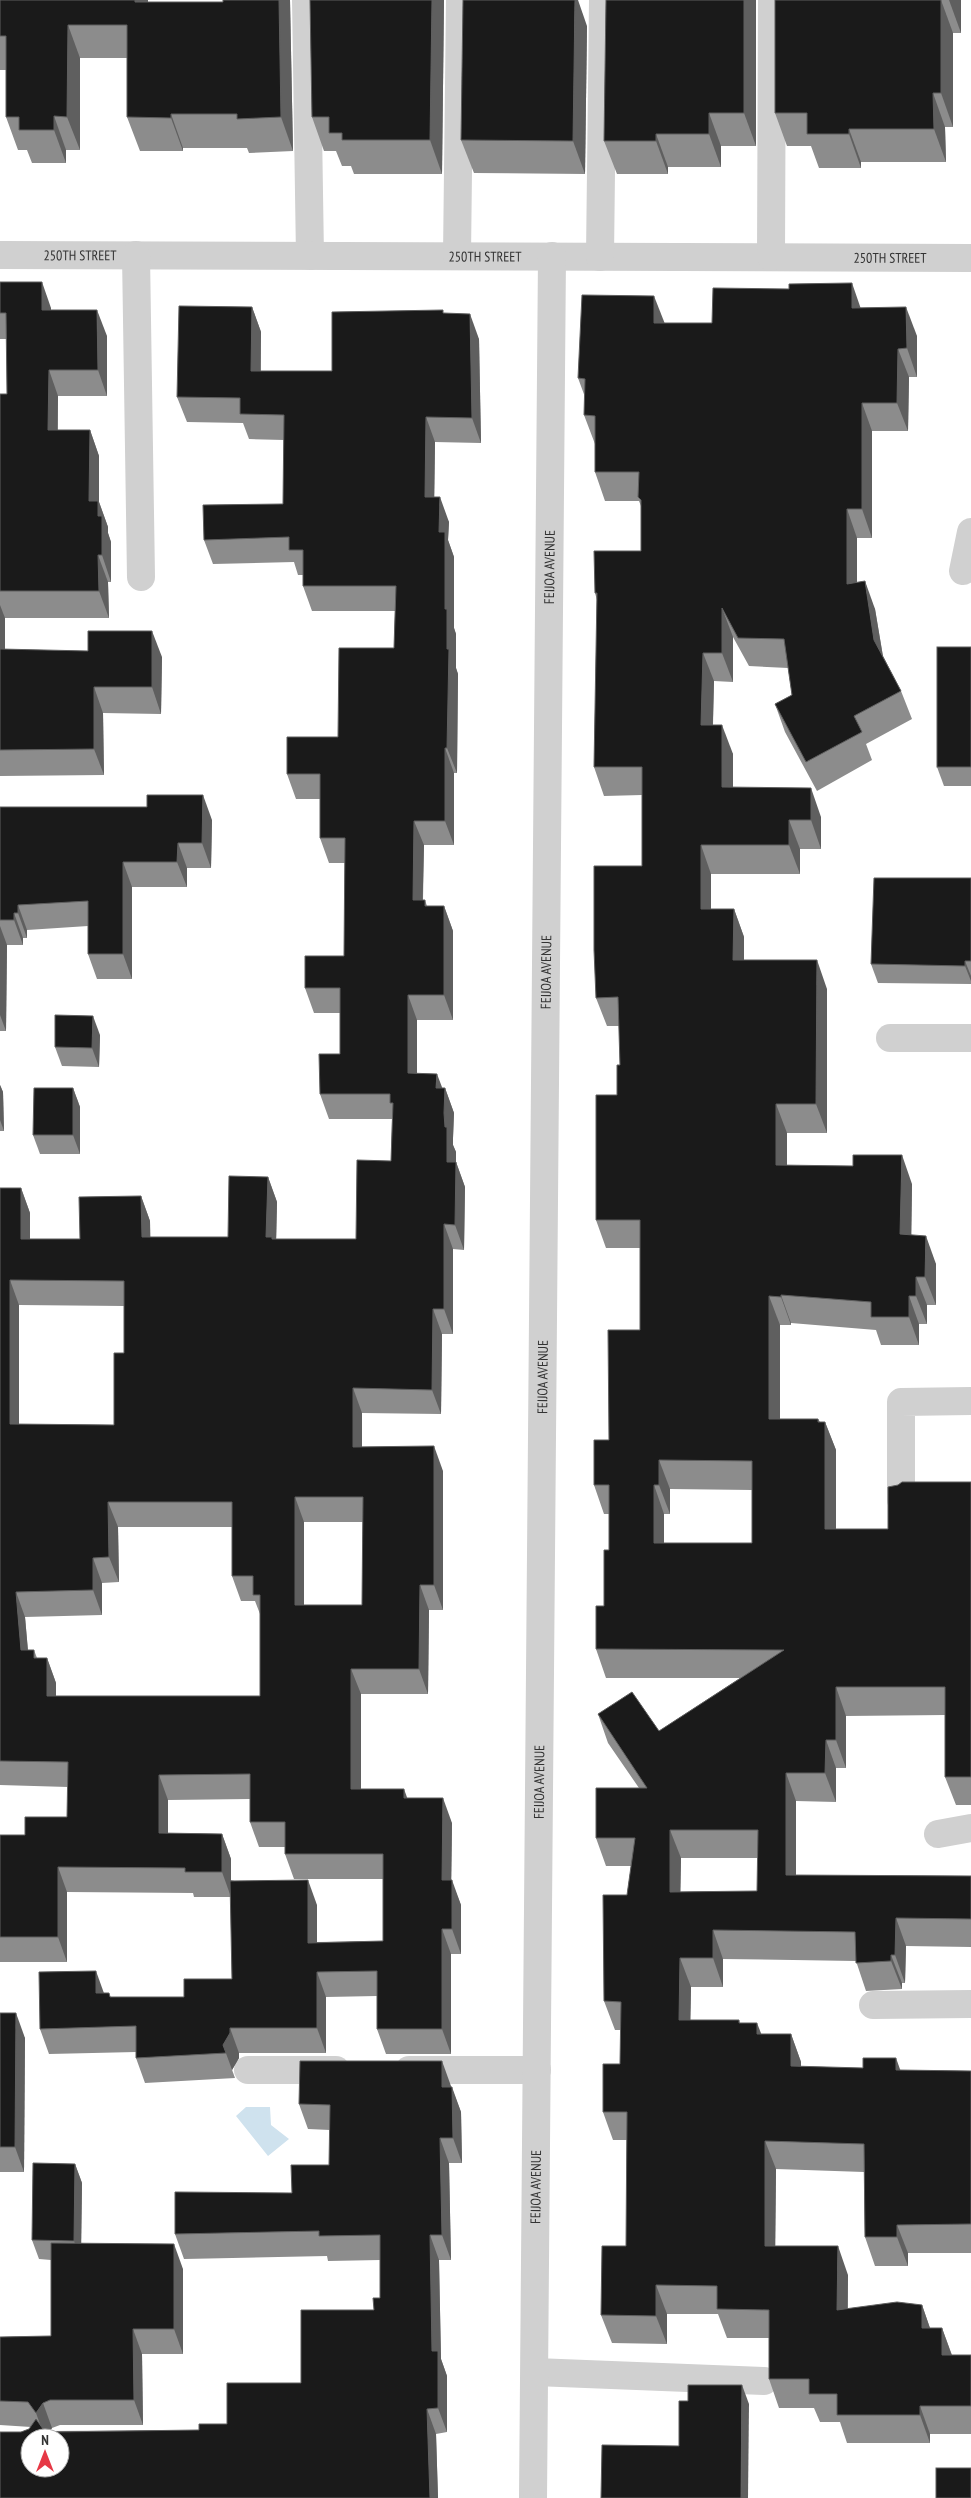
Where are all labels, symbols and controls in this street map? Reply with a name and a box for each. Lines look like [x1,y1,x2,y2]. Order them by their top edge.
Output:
street label: 250TH STREET [43,246,117,264]
street label: 250TH STREET [448,247,522,266]
street label: 250TH STREET [853,249,927,267]
street label: FEIJOA AVENUE [540,530,559,604]
street label: FEIJOA AVENUE [537,935,555,1009]
street label: FEIJOA AVENUE [533,1340,552,1414]
street label: FEIJOA AVENUE [530,1745,548,1819]
street label: FEIJOA AVENUE [526,2150,545,2224]
north arrow [20,2428,70,2478]
text: N [41,2431,49,2449]

